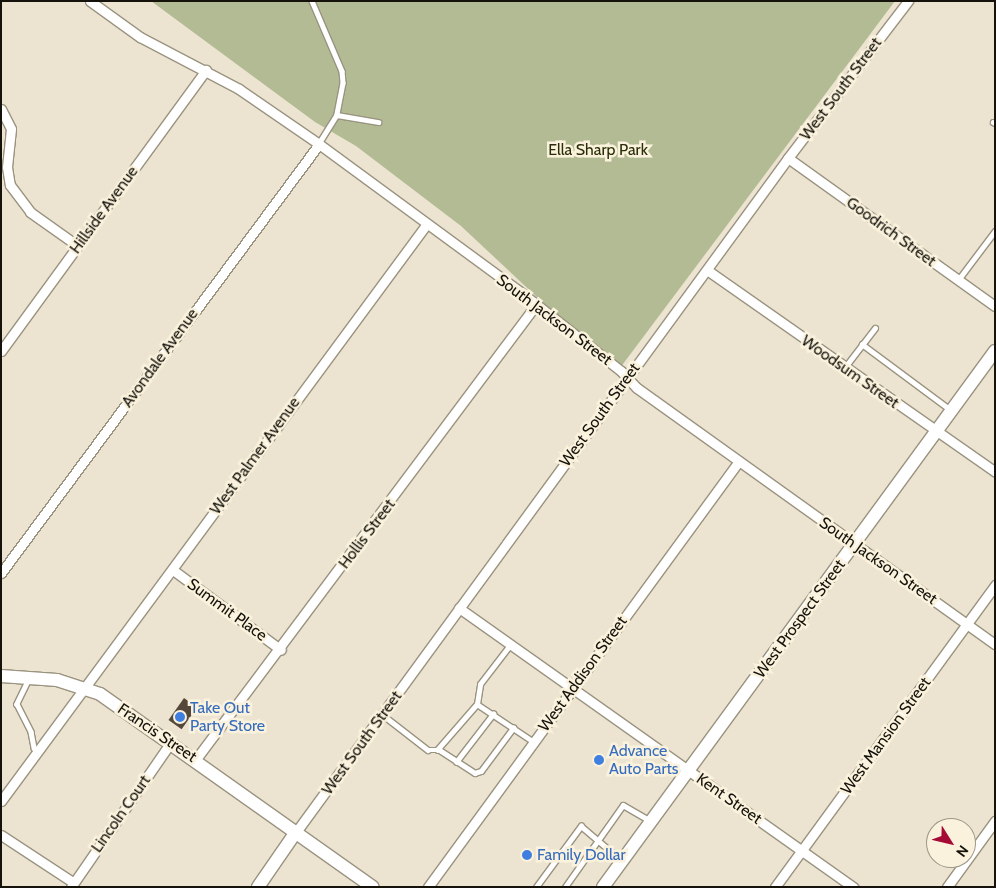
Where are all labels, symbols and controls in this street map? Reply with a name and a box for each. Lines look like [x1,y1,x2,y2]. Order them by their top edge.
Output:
street label: West South Street [796,34,886,144]
park label: Ella Sharp Park [548,140,648,160]
street label: Hillside Avenue [66,162,142,258]
street label: Goodrich Street [842,193,940,271]
street label: South Jackson Street [493,270,615,370]
street label: Avondale Avenue [118,305,202,411]
street label: Woodsum Street [797,331,903,413]
street label: West South Street [556,359,644,471]
street label: West Palmer Avenue [206,394,304,518]
street label: Hollis Street [335,495,399,573]
street label: South Jackson Street [815,513,941,609]
street label: West Prospect Street [750,556,850,682]
street label: Summit Place [183,575,271,645]
street label: West Addison Street [535,612,631,736]
street label: West Mansion Street [837,674,935,798]
street label: West South Street [318,687,406,799]
place label: Take Out Party Store [190,698,265,736]
street label: Francis Street [114,700,200,766]
marker: Take Out Party Store [174,711,186,723]
place label: Advance Auto Parts [609,741,678,779]
marker: Advance Auto Parts [593,754,605,766]
street label: Kent Street [693,769,765,829]
street label: Lincoln Court [87,772,155,856]
north arrow [926,818,976,868]
text: N [952,842,973,861]
place label: Family Dollar [537,845,626,865]
marker: Family Dollar [521,849,533,861]

